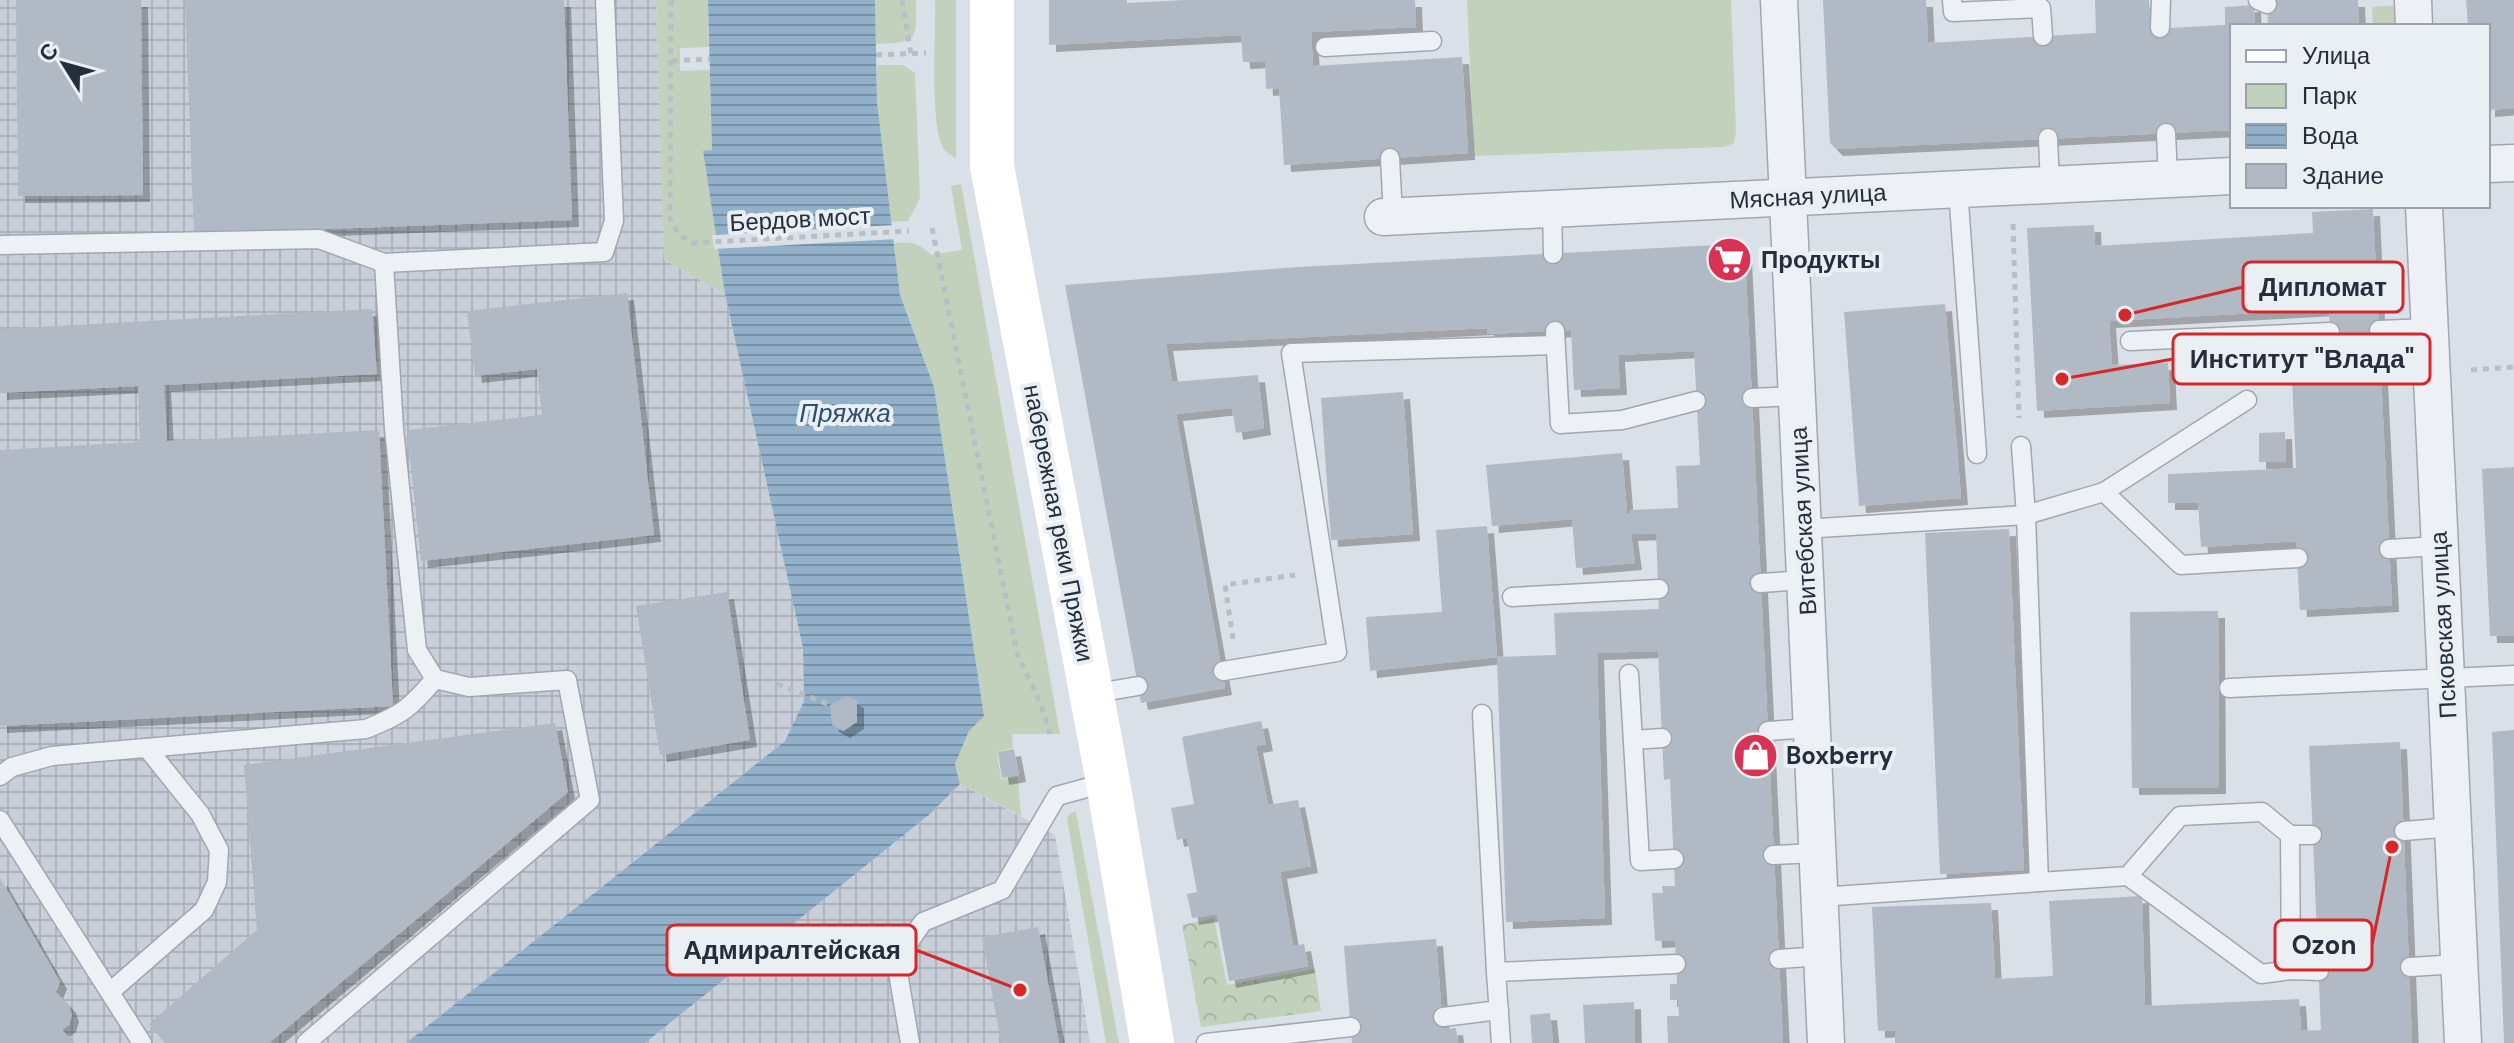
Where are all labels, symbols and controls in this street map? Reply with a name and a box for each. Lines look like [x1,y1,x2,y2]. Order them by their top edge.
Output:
north arrow [24,24,104,104]
legend [2230,24,2490,208]
text: С [32,37,65,67]
text: Улица [2302,40,2371,71]
text: Парк [2302,80,2357,111]
text: Вода [2302,120,2359,151]
text: Здание [2302,160,2384,191]
street label: Мясная улица [1729,176,1888,216]
street label: Бердов мост [729,200,871,238]
supermarket icon: Продукты [1706,235,1754,283]
place label: Продукты [1761,244,1880,275]
callout: Дипломат [2243,262,2403,312]
text: Дипломат [2259,270,2387,304]
callout: Институт "Влада" [2173,334,2430,384]
text: Институт "Влада" [2190,342,2414,376]
street label: набережная реки Пряжки [1017,382,1101,664]
water label: Пряжка [799,396,891,430]
street label: Витебская улица [1783,425,1823,616]
street label: Псковская улица [2423,530,2463,719]
shop icon: Boxberry [1731,731,1779,779]
place label: Boxberry [1786,740,1894,771]
callout: Ozon [2275,920,2372,970]
callout: Адмиралтейская [667,925,916,975]
text: Ozon [2291,928,2357,962]
text: Адмиралтейская [683,933,901,967]

